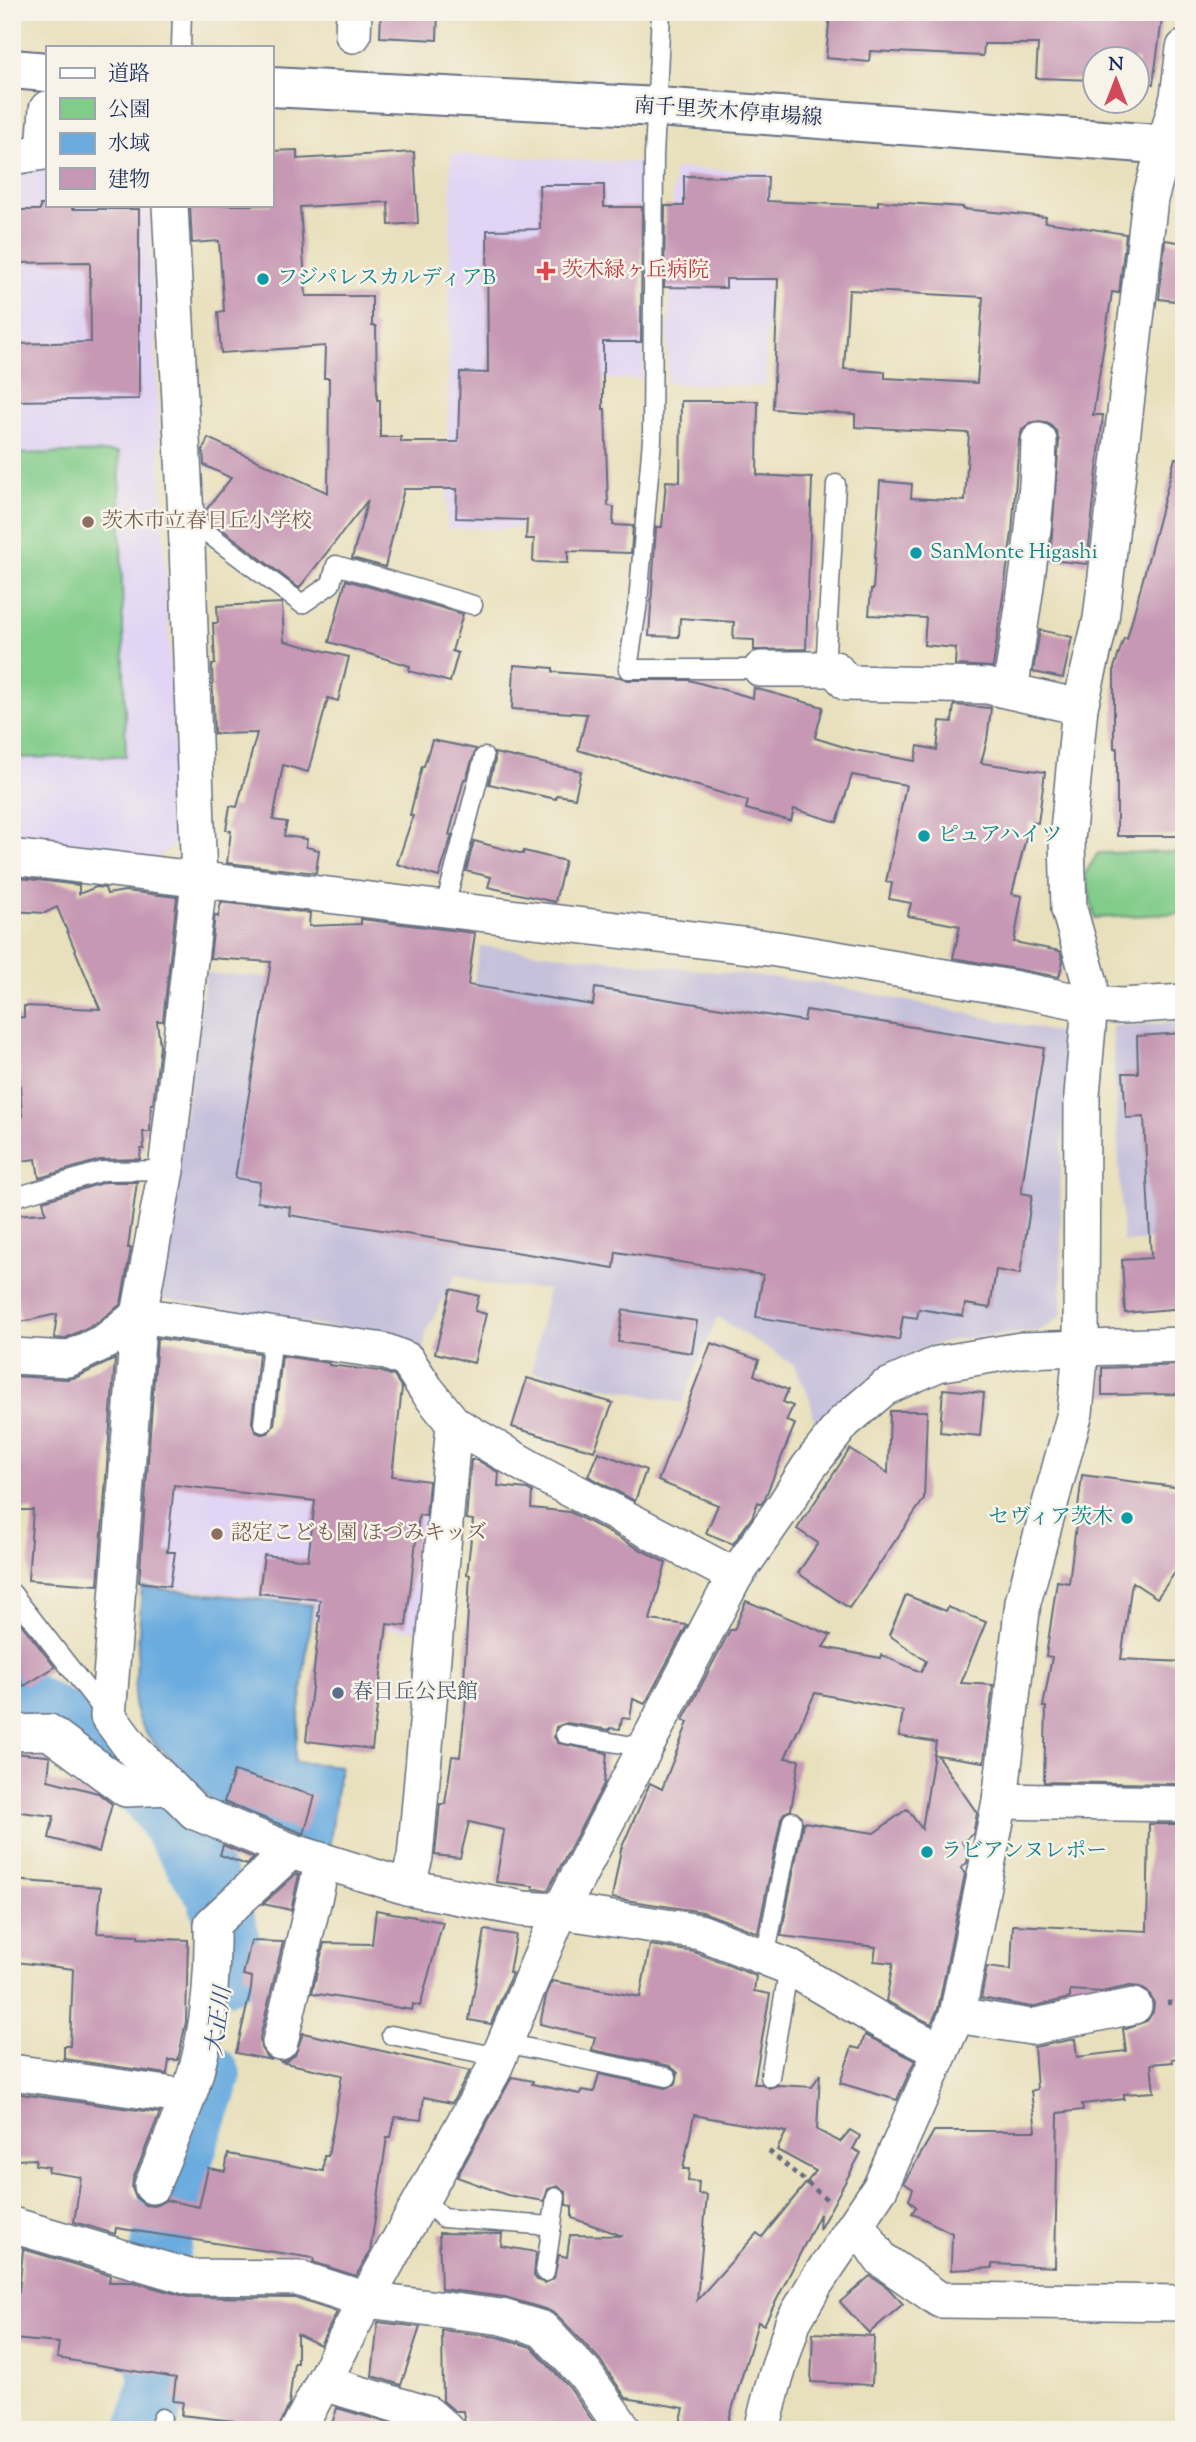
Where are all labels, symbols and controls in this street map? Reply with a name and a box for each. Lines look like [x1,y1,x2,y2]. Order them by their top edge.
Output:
legend [46,46,273,206]
north arrow [1080,46,1150,116]
text: N [1108,52,1124,79]
text: 道路 [108,60,150,90]
street label: 南千里茨木停車場線 [633,91,823,135]
text: 公園 [108,96,150,126]
text: 水域 [108,130,150,160]
text: 建物 [108,166,150,196]
place label: 茨木緑ヶ丘病院 [562,256,709,286]
marker: 茨木緑ヶ丘病院 [536,261,556,281]
place label: フジパレスカルディアB [277,264,496,294]
marker: フジパレスカルディアB [255,271,271,287]
place label: 茨木市立春日丘小学校 [102,507,312,537]
marker: 茨木市立春日丘小学校 [80,514,96,530]
place label: SanMonte Higashi [930,538,1098,568]
marker: SanMonte Higashi [908,545,924,561]
place label: ピュアハイツ [938,821,1062,851]
marker: ピュアハイツ [916,828,932,844]
place label: セヴィア茨木 [988,1503,1113,1533]
marker: セヴィア茨木 [1119,1510,1135,1526]
place label: 認定こども園 ほづみキッズ [231,1519,487,1549]
marker: 認定こども園 ほづみキッズ [209,1526,225,1542]
place label: 春日丘公民館 [352,1678,478,1708]
marker: 春日丘公民館 [330,1685,346,1701]
place label: ラビアンヌレポー [941,1837,1107,1867]
marker: ラビアンヌレポー [919,1844,935,1860]
water label: 大正川 [199,1982,242,2057]

